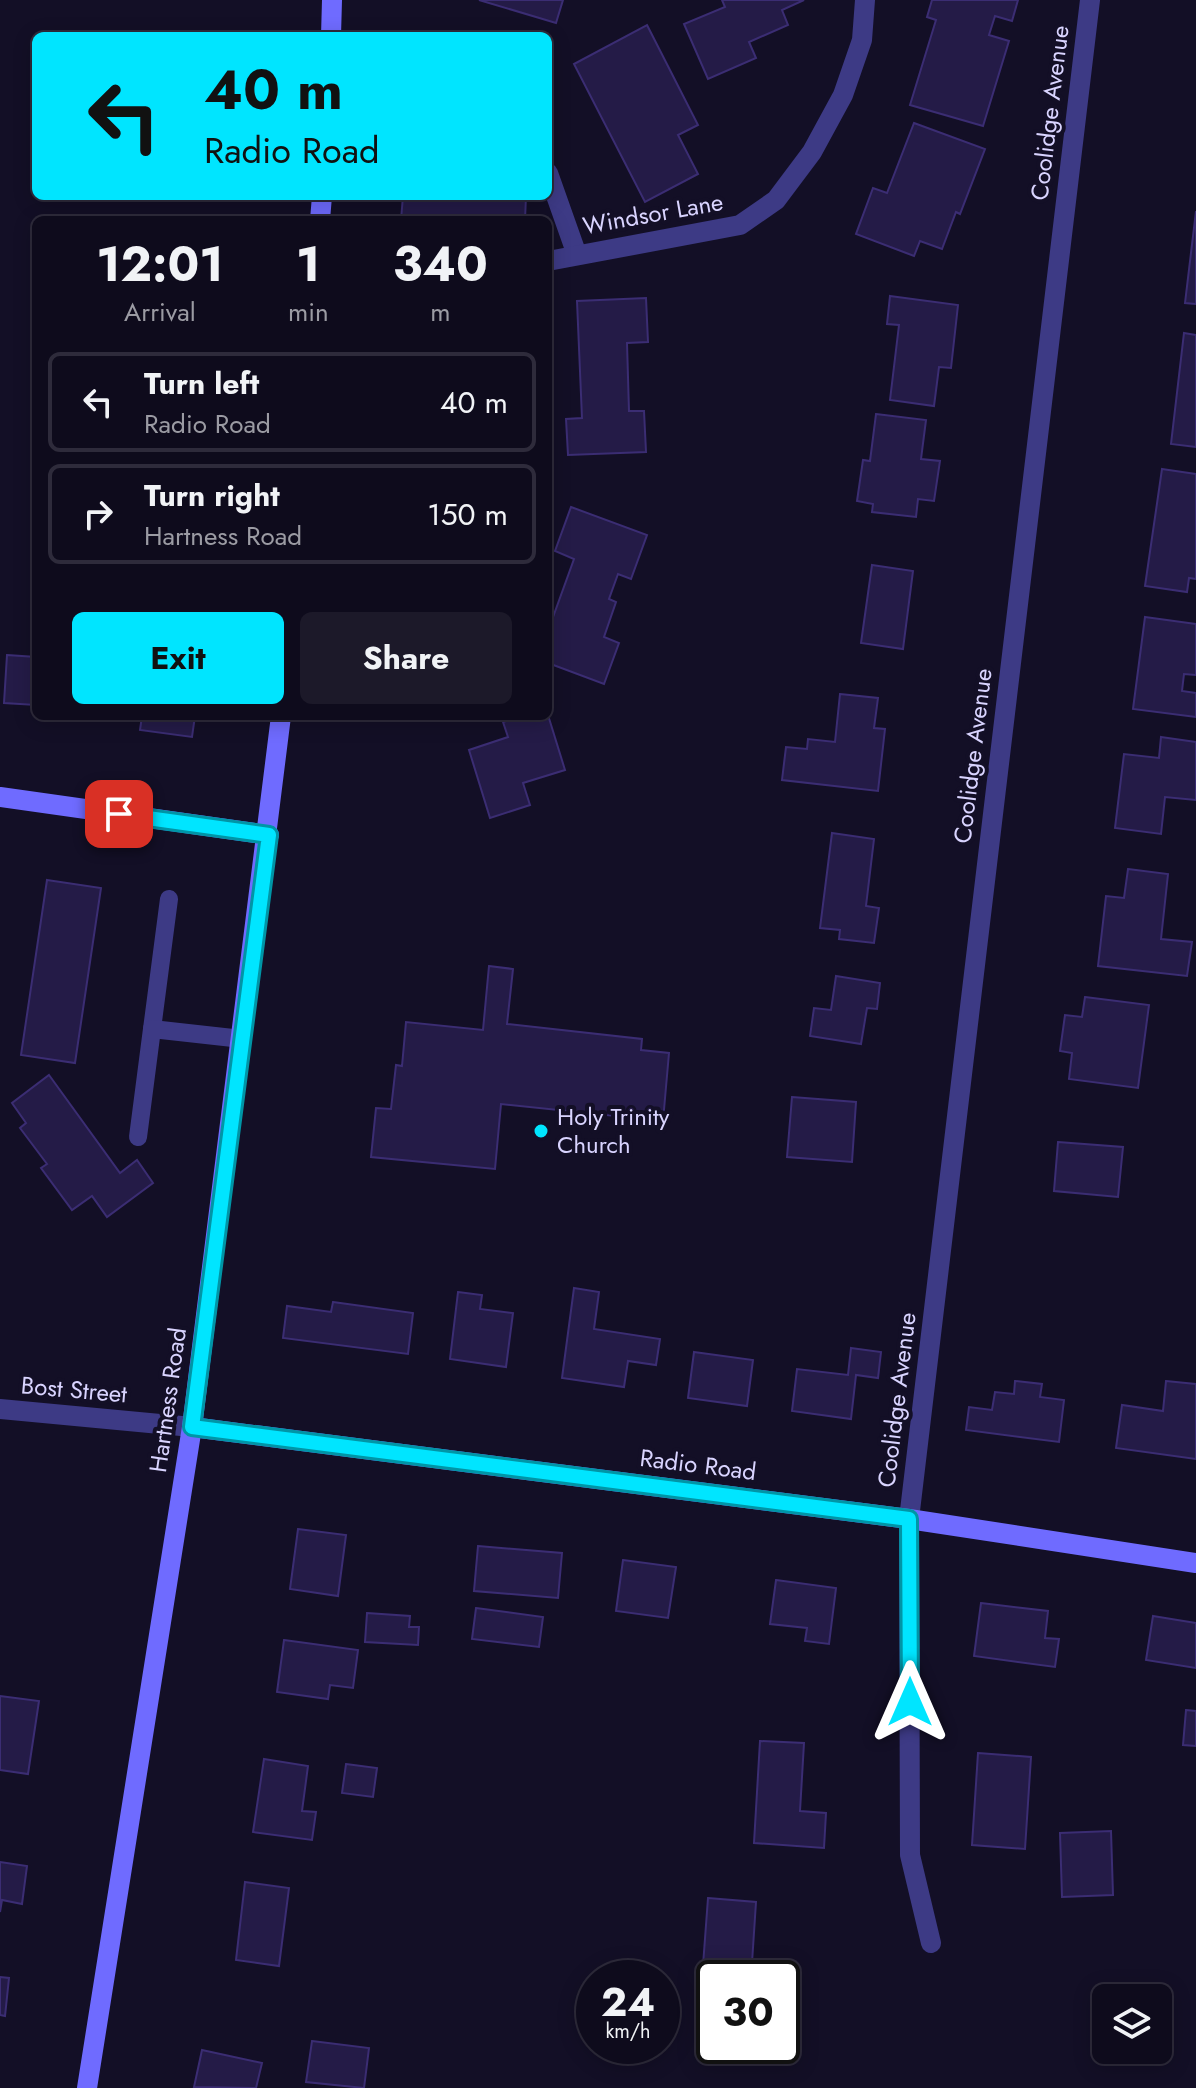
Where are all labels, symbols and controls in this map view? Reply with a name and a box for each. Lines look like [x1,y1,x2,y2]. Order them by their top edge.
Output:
street label: Coolidge Avenue [1021,23,1078,202]
text: 40 m [204,49,343,130]
icon: left [72,64,176,168]
text: Radio Road [204,124,379,176]
street label: Windsor Lane [580,184,726,243]
text: 12:01 [96,230,224,299]
text: 1 [296,230,320,299]
text: 340 [393,230,488,299]
text: Arrival [124,293,196,331]
text: min [288,293,329,331]
text: m [430,293,450,331]
text: Turn left [144,362,259,405]
icon: left [76,380,120,424]
text: 40 m [440,381,508,424]
text: Radio Road [144,405,271,443]
text: Turn right [144,474,280,517]
icon: right [76,492,120,536]
text: 150 m [427,493,508,536]
text: Hartness Road [144,517,302,555]
button: Exit [72,612,284,704]
button: Share [300,612,512,704]
street label: Coolidge Avenue [944,666,1001,845]
pin [85,780,153,848]
icon: arrive [97,792,141,836]
place label: Holy Trinity Church [557,1099,670,1162]
marker: Holy Trinity Church [532,1122,550,1140]
street label: Coolidge Avenue [868,1310,925,1489]
street label: Hartness Road [140,1325,195,1475]
street label: Bost Street [20,1367,129,1412]
street label: Radio Road [638,1440,758,1489]
position arrow [868,1660,952,1744]
speed limit sign: 30 [696,1960,800,2064]
text: 24 [601,1973,655,2031]
map controls [1092,1984,1172,2064]
button: layers [1092,1984,1172,2064]
text: km/h [605,2017,651,2046]

